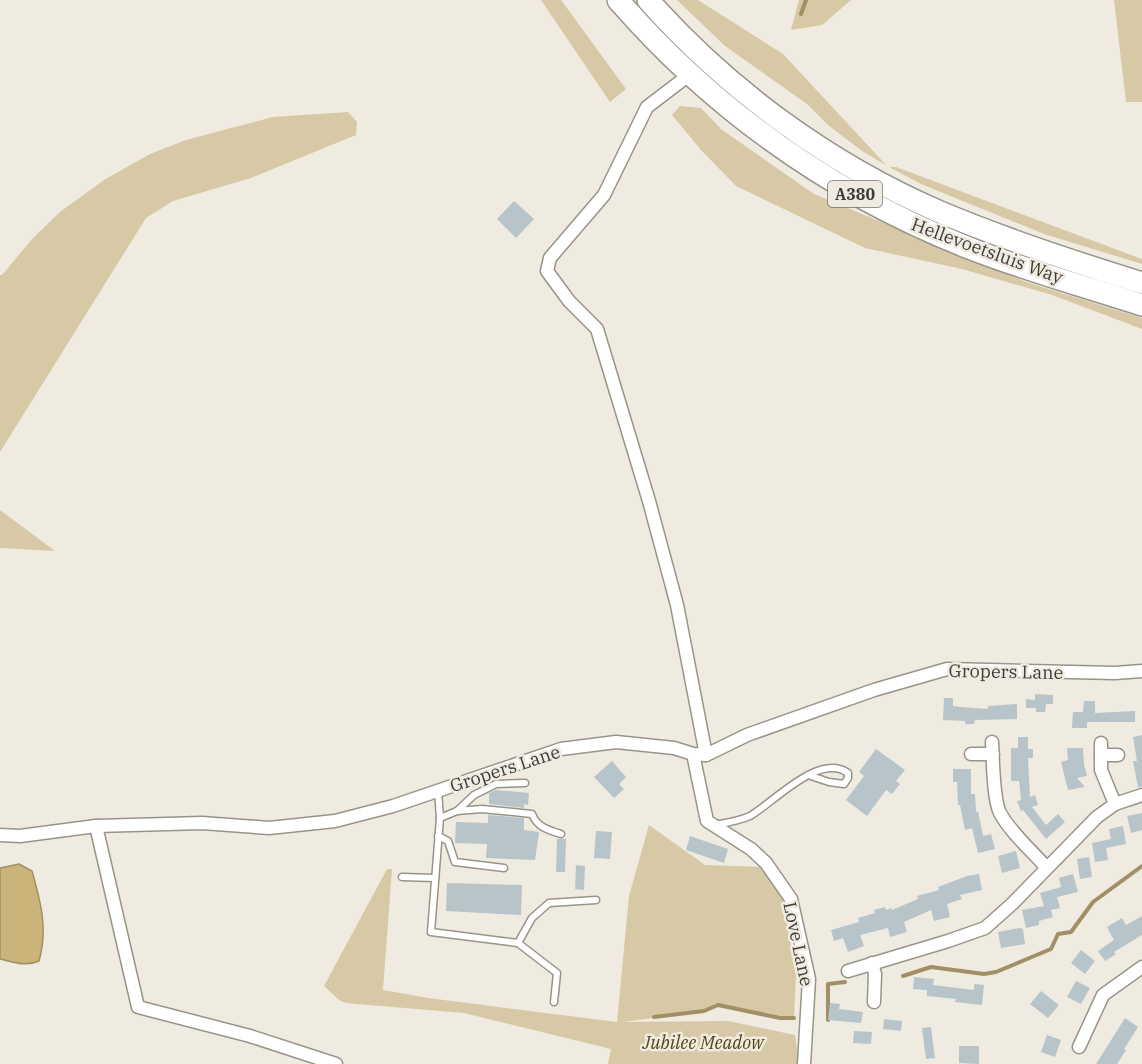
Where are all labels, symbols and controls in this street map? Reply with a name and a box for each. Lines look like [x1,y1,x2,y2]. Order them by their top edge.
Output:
road number: A380 [828,181,882,207]
street label: Hellevoetsluis Way [908,212,1066,289]
street label: Gropers Lane [949,659,1063,684]
street label: Gropers Lane [447,740,563,797]
street label: Love Lane [778,900,819,988]
park label: Jubilee Meadow [642,1031,765,1054]

